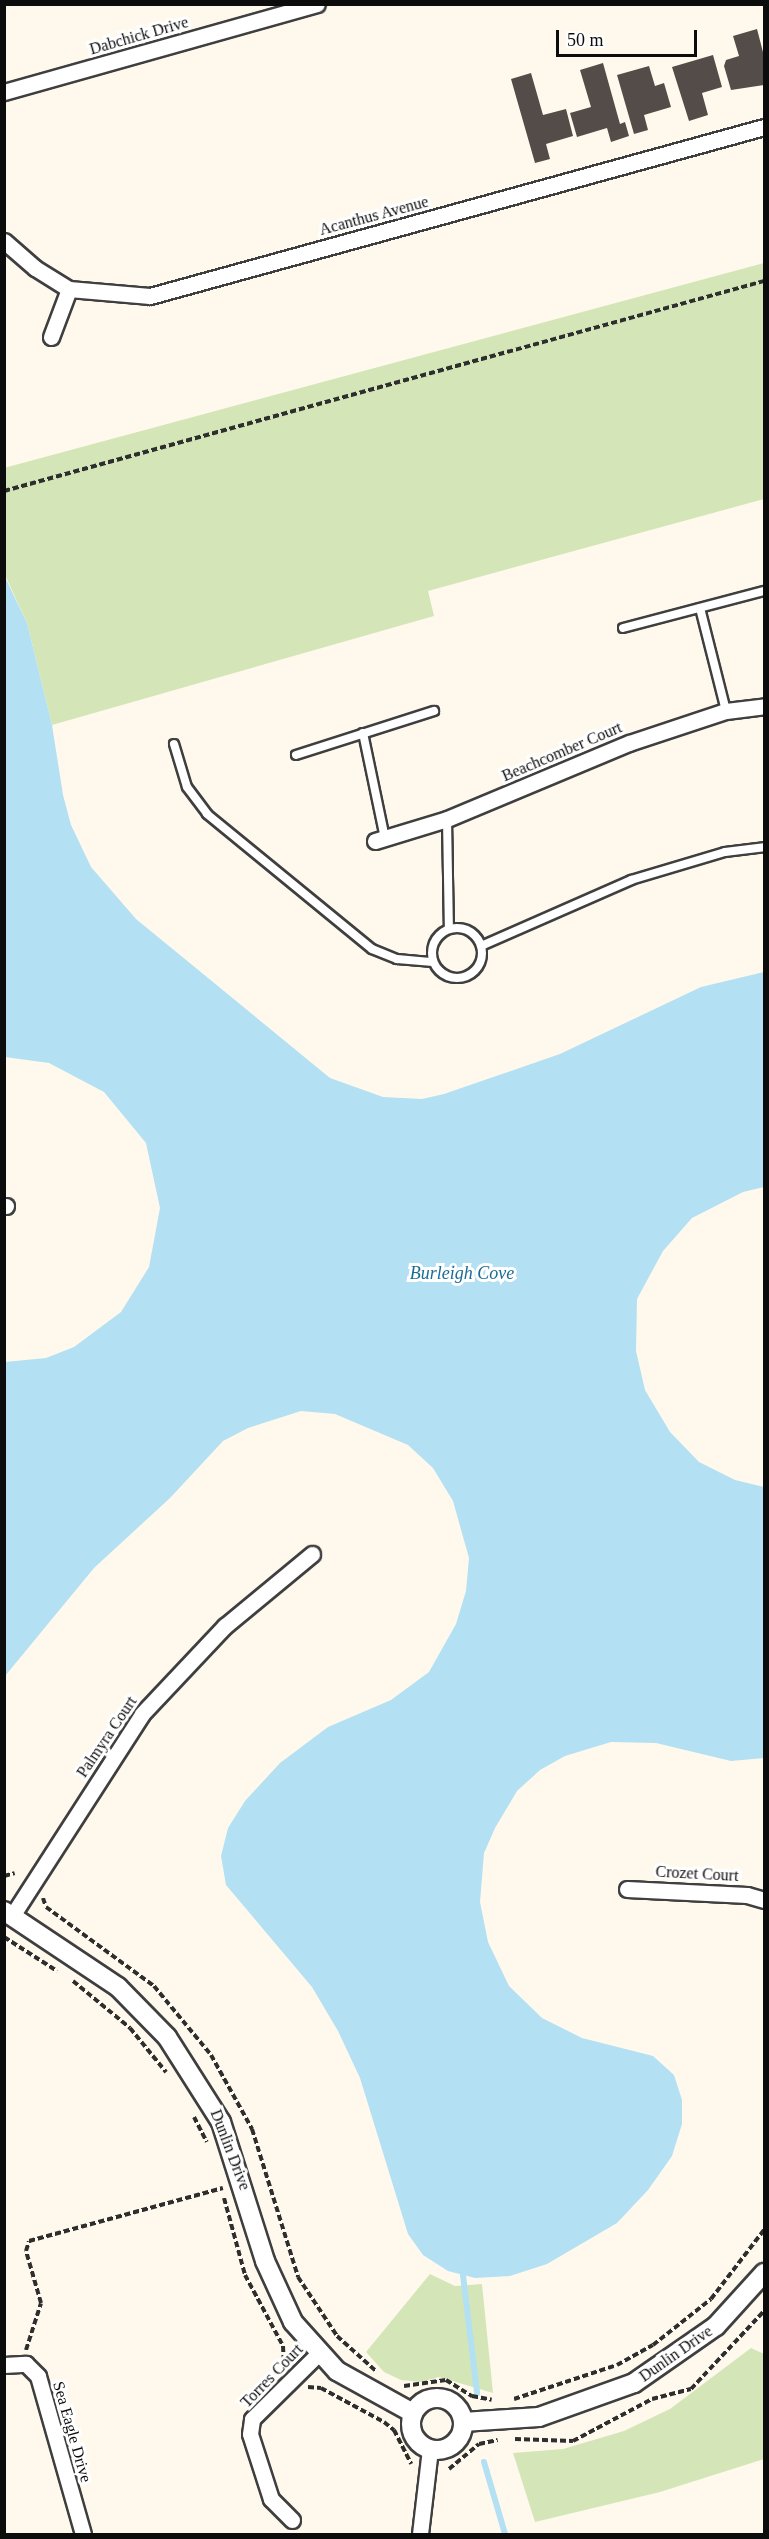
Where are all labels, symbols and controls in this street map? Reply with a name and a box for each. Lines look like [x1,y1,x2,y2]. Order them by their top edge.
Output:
street label: Dabchick Drive [87,13,191,59]
scale bar [559,18,700,56]
text: 50 m [567,30,604,50]
street label: Acanthus Avenue [317,192,431,240]
street label: Beachcomber Court [499,718,625,786]
water label: Burleigh Cove [410,1262,514,1284]
street label: Palmyra Court [73,1693,141,1781]
street label: Crozet Court [655,1862,739,1886]
street label: Dunlin Drive [206,2107,254,2193]
street label: Dunlin Drive [636,2322,716,2386]
street label: Torres Court [237,2340,307,2412]
street label: Sea Eagle Drive [48,2379,96,2485]

